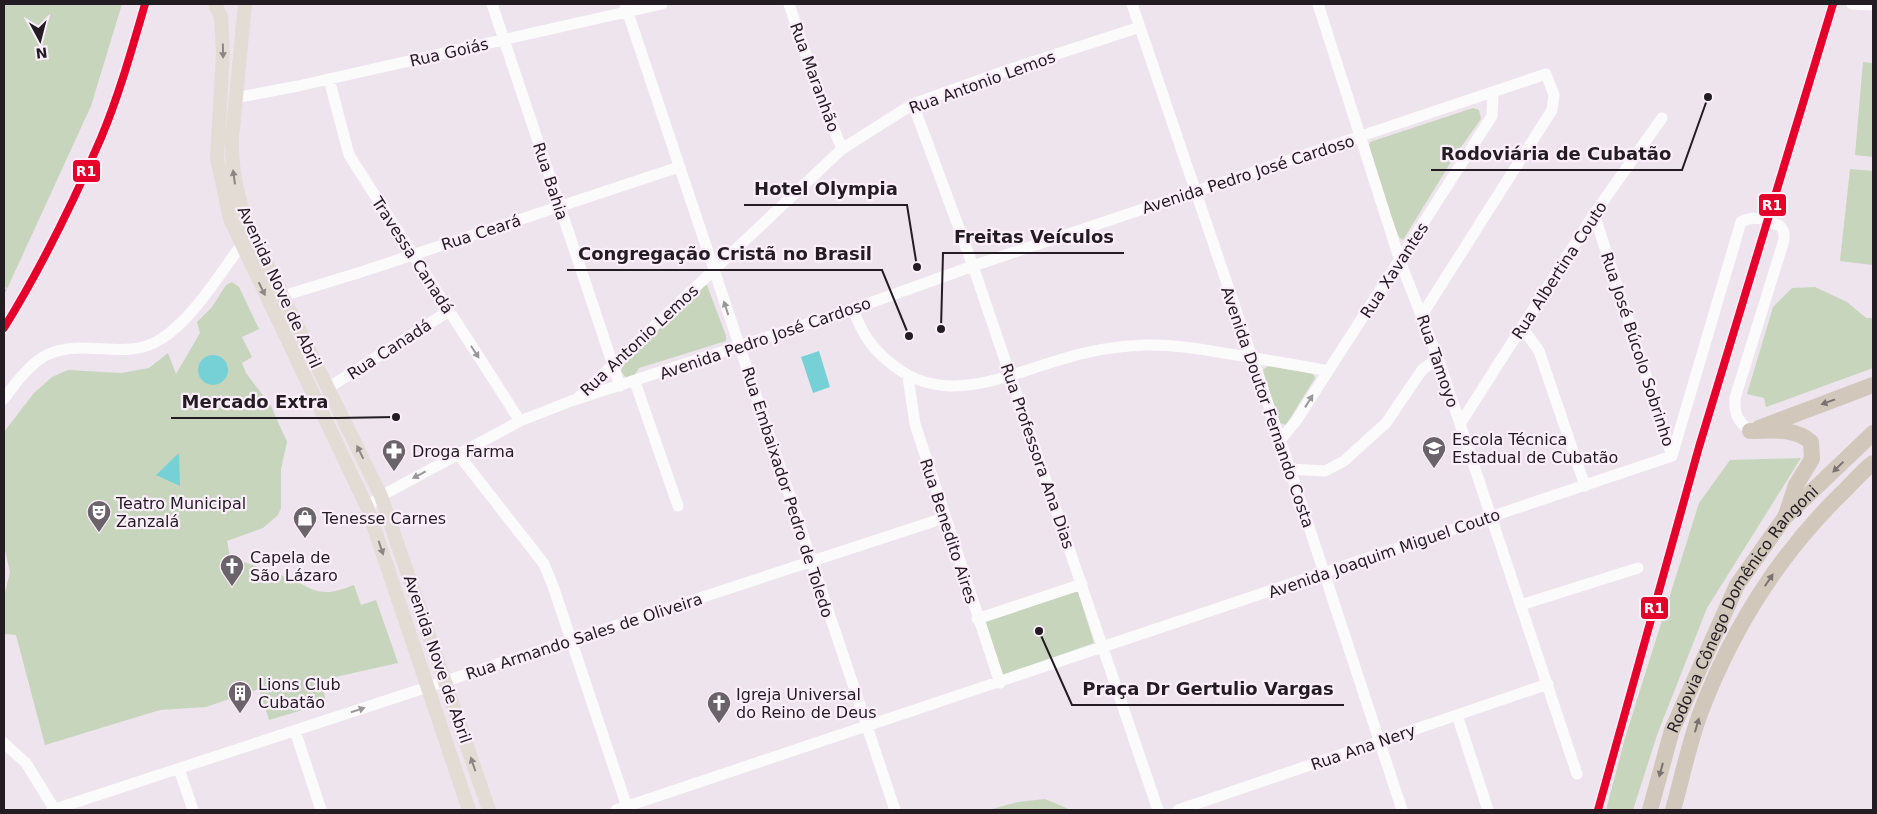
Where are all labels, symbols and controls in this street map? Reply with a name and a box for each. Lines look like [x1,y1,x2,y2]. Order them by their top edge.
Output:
north arrow [15,15,65,65]
street label: Rua Maranhão [786,20,843,135]
street label: Rua Goiás [408,34,490,71]
text: N [35,44,48,62]
one-way arrow [219,44,227,60]
street label: Rua Antonio Lemos [906,47,1058,118]
street label: Avenida Pedro José Cardoso [1140,131,1357,218]
callout: Rodoviária de Cubatão [1431,137,1682,170]
street label: Rua Bahia [529,140,572,222]
text: Rodoviária de Cubatão [1441,143,1671,164]
line badge: R1 [72,159,101,183]
text: R1 [76,163,96,179]
one-way arrow [230,169,238,185]
callout: Hotel Olympia [744,172,907,205]
text: Hotel Olympia [754,178,898,199]
street label: Travessa Canadá [367,192,457,317]
line badge: R1 [1758,193,1787,217]
text: R1 [1762,197,1782,213]
street label: Rua Albertina Couto [1508,198,1611,343]
street label: Avenida Nove de Abril [234,203,326,371]
street label: Rua Ceará [439,211,523,254]
street label: Rua Xavantes [1356,219,1432,322]
callout: Freitas Veículos [943,220,1124,253]
text: Freitas Veículos [954,226,1114,247]
callout: Congregação Cristã no Brasil [567,237,882,270]
text: Congregação Cristã no Brasil [578,243,872,264]
street label: Rua José Búcolo Sobrinho [1597,249,1678,449]
street label: Rua Antonio Lemos [576,281,702,400]
one-way arrow [258,282,266,297]
street label: Avenida Doutor Fernando Costa [1217,284,1318,530]
street label: Avenida Pedro José Cardoso [657,293,873,384]
one-way arrow [722,300,730,315]
street label: Rua Tamoyo [1413,312,1462,410]
street label: Rua Canadá [344,315,435,384]
one-way arrow [470,345,480,358]
street label: Rua Professora Ana Dias [997,361,1078,551]
street label: Rua Embaixador Pedro de Toledo [738,364,837,620]
callout: Mercado Extra [171,385,338,418]
text: Mercado Extra [182,391,328,412]
one-way arrow [1304,395,1313,408]
one-way arrow [1820,399,1835,406]
place label: Escola Técnica Estadual de Cubatão [1452,430,1618,467]
school or university icon: Escola Técnica Estadual de Cubatão [1421,435,1447,469]
pharmacy icon: Droga Farma [381,438,407,472]
place label: Droga Farma [412,442,515,461]
one-way arrow [356,444,364,459]
street label: Rua Benedito Aires [916,456,981,606]
one-way arrow [1832,461,1844,473]
one-way arrow [412,471,426,479]
street label: Rodovia Cônego Domênico Rangoni [1663,482,1822,736]
place label: Teatro Municipal Zanzalá [115,494,246,531]
theatre icon: Teatro Municipal Zanzalá [86,499,112,533]
shop icon: Tenesse Carnes [292,505,318,539]
street label: Avenida Joaquim Miguel Couto [1266,505,1502,602]
place label: Tenesse Carnes [321,509,446,528]
one-way arrow [377,541,385,556]
place label: Capela de São Lázaro [250,548,338,585]
church icon: Capela de São Lázaro [219,553,245,587]
street label: Avenida Nove de Abril [400,573,475,746]
one-way arrow [1764,573,1774,587]
street label: Rua Armando Sales de Oliveira [463,589,705,684]
line badge: R1 [1640,596,1669,620]
text: R1 [1644,600,1664,616]
callout: Praça Dr Gertulio Vargas [1072,672,1344,705]
place label: Lions Club Cubatão [258,675,341,712]
text: Praça Dr Gertulio Vargas [1082,678,1334,699]
building icon: Lions Club Cubatão [227,680,253,714]
place label: Igreja Universal do Reino de Deus [736,685,876,722]
church icon: Igreja Universal do Reino de Deus [706,690,732,724]
one-way arrow [351,706,366,714]
one-way arrow [1693,717,1701,732]
street label: Rua Ana Nery [1308,721,1418,774]
one-way arrow [469,756,477,771]
one-way arrow [1657,763,1665,778]

